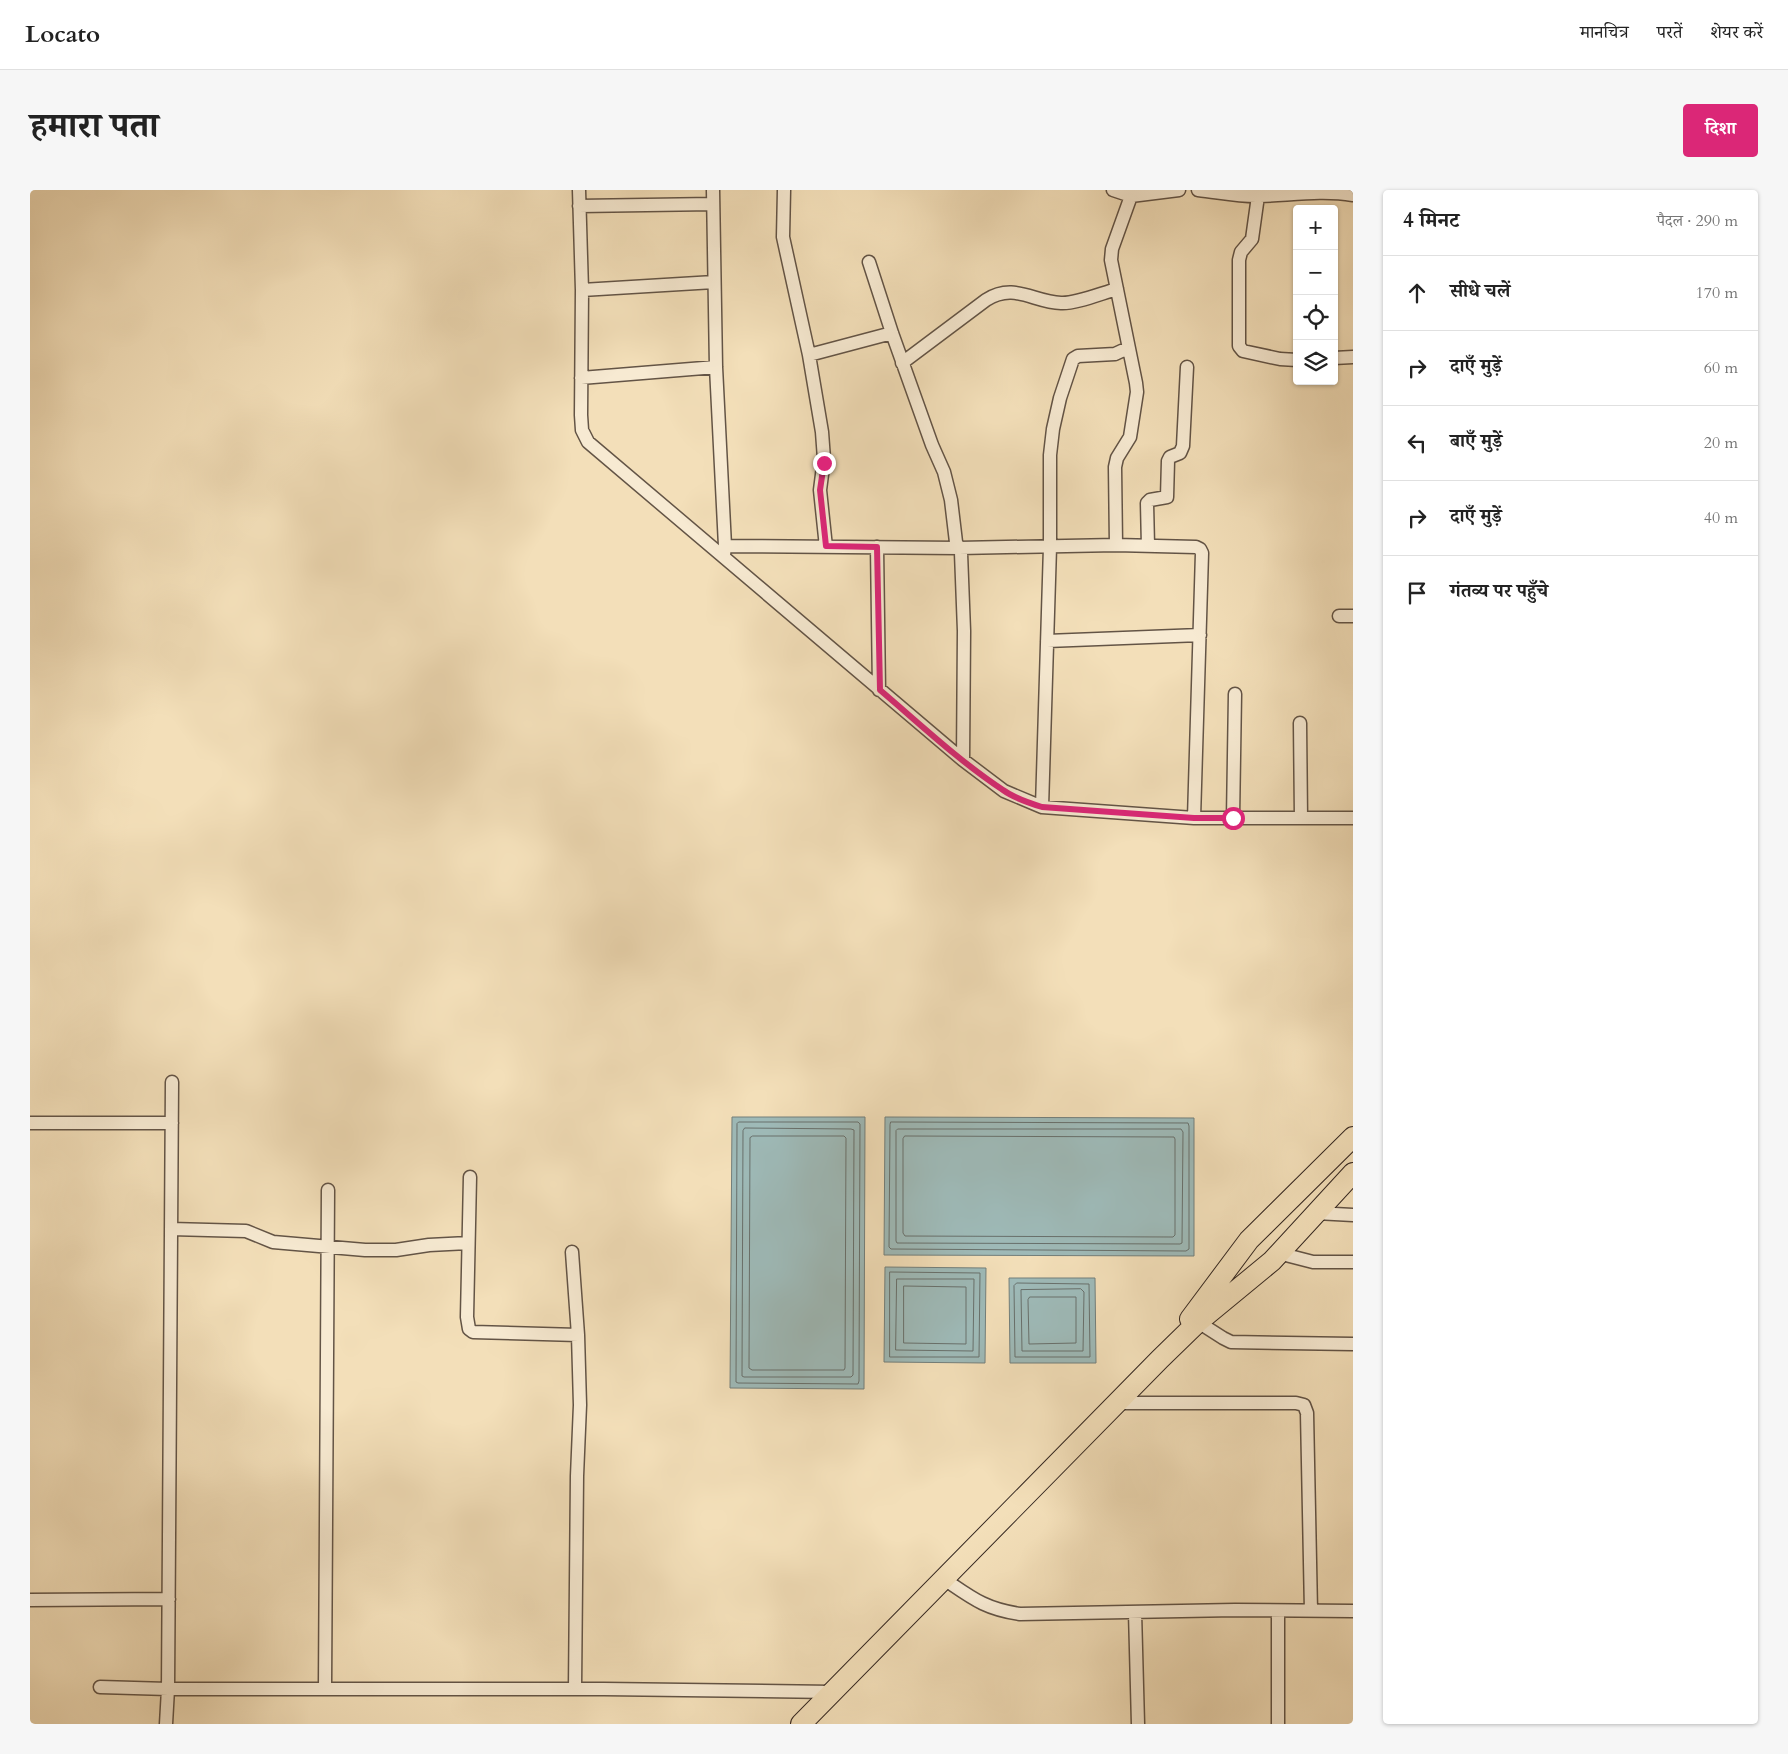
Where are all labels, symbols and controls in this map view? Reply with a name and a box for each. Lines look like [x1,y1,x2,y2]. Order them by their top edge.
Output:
text: Locato [25,18,100,51]
text: मानचित्र [1580,20,1629,45]
text: परतें [1657,20,1682,45]
text: शेयर करें [1710,20,1763,45]
text: हमारा पता [30,102,159,150]
button: दिशा [1683,104,1758,157]
map controls [1293,205,1338,385]
button: + [1293,205,1338,250]
text: 4 मिनट [1403,206,1459,235]
text: पैदल · 290 m [1657,210,1738,232]
button: − [1293,250,1338,295]
text: सीधे चलें [1450,278,1510,304]
icon: ahead [1403,279,1431,307]
text: 170 m [1696,282,1738,304]
button: locate [1293,295,1338,340]
button: layers [1293,340,1338,385]
text: दाएँ मुड़ें [1450,353,1502,379]
icon: right [1403,354,1431,382]
text: 60 m [1704,357,1738,379]
text: बाएँ मुड़ें [1450,428,1502,454]
icon: left [1403,429,1431,457]
text: 20 m [1704,432,1738,454]
route end [813,452,836,475]
text: दाएँ मुड़ें [1450,503,1502,529]
icon: right [1403,504,1431,532]
text: 40 m [1704,507,1738,529]
text: गंतव्य पर पहुँचे [1450,578,1548,604]
icon: arrive [1403,579,1431,607]
route start [1222,807,1245,830]

